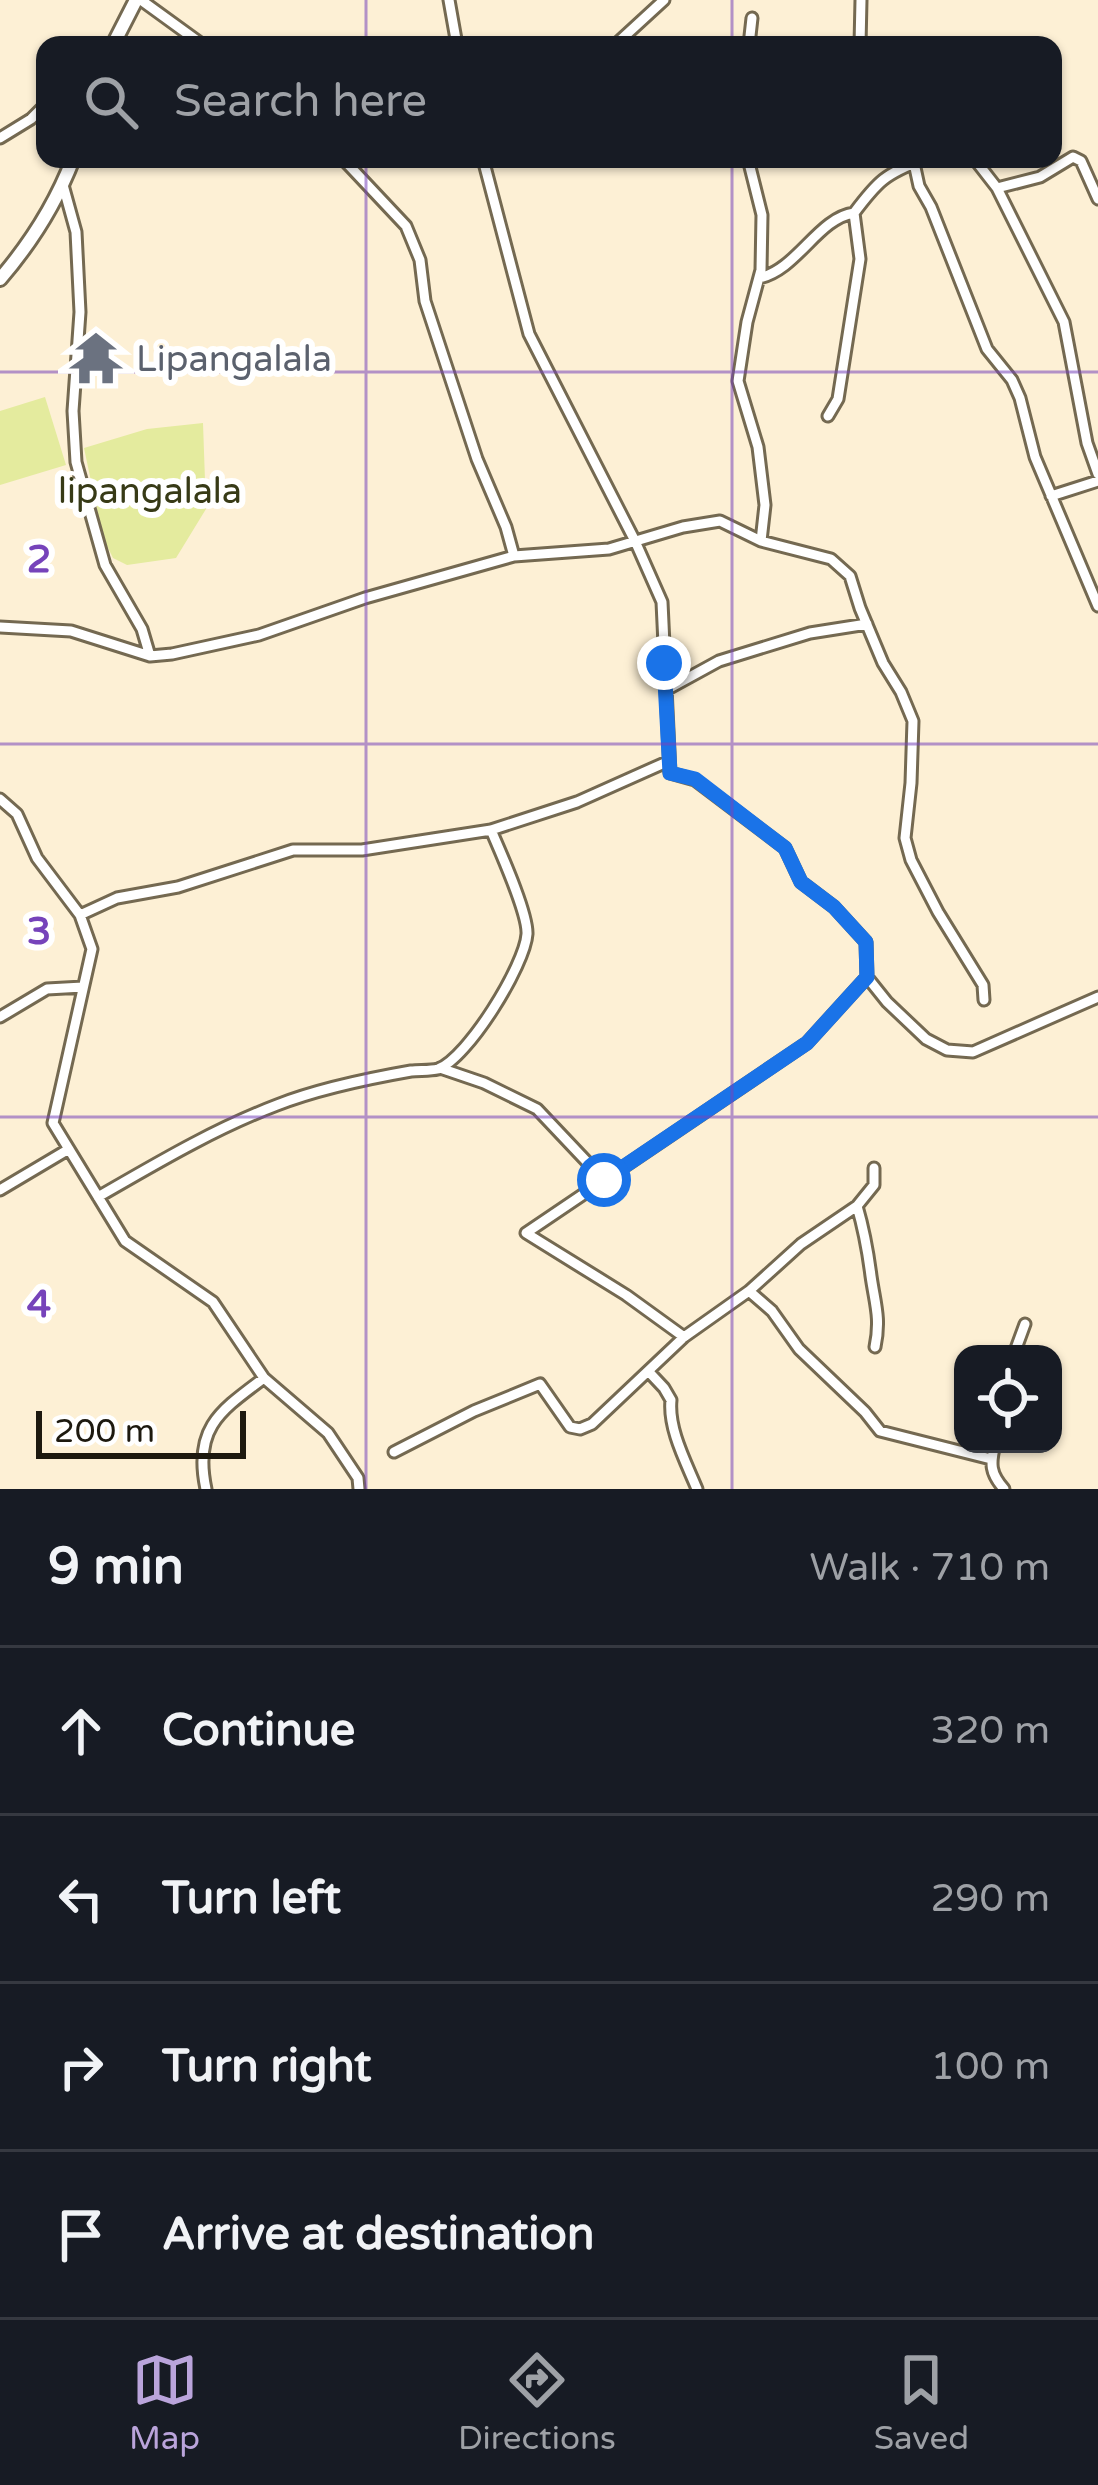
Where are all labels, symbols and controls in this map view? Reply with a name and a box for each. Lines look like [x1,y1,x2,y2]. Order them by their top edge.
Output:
search box [36,36,1062,168]
icon: search [78,69,144,135]
text: Search here [174,75,427,129]
temple icon: Lipangalala [67,329,125,387]
place label: Lipangalala [136,338,332,381]
park label: lipangalala [58,470,242,513]
text: 2 [27,536,51,583]
route end [637,636,691,690]
text: 3 [27,908,51,955]
route start [577,1153,631,1207]
text: 4 [27,1281,51,1328]
map controls [954,1345,1062,1453]
button: locate [954,1345,1062,1453]
scale bar [36,1405,246,1458]
text: 200 m [54,1412,155,1451]
text: 9 min [48,1536,184,1598]
text: Walk · 710 m [809,1544,1050,1591]
icon: ahead [48,1698,114,1764]
text: Continue [162,1704,355,1758]
text: 320 m [931,1707,1050,1754]
icon: left [48,1866,114,1932]
text: Turn left [162,1872,341,1926]
text: 290 m [931,1875,1050,1922]
icon: right [48,2034,114,2100]
text: Turn right [162,2040,371,2094]
text: 100 m [931,2043,1050,2090]
icon: arrive [48,2202,114,2268]
text: Arrive at destination [162,2208,594,2262]
tab: Map [129,2347,200,2458]
tab: Directions [458,2347,616,2458]
tab: Saved [874,2347,969,2458]

